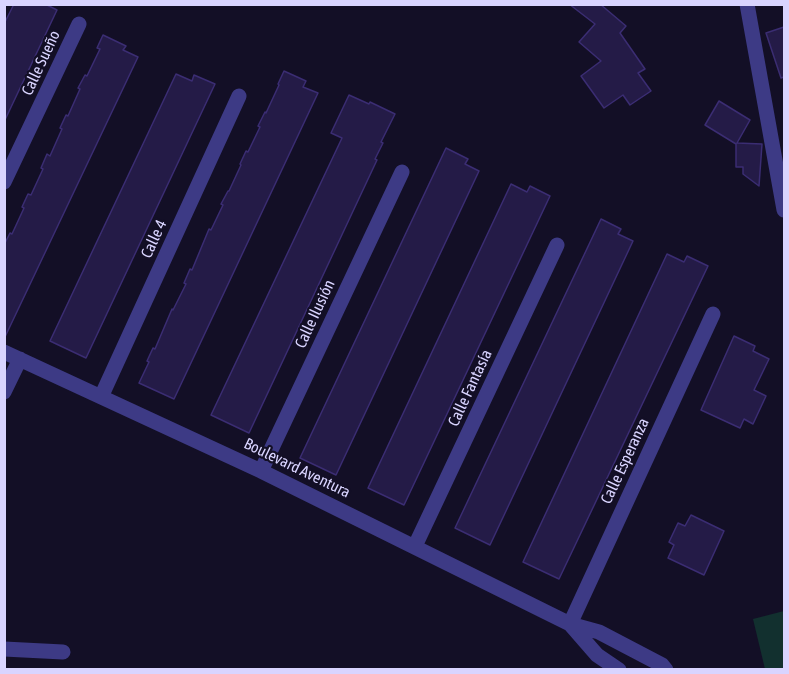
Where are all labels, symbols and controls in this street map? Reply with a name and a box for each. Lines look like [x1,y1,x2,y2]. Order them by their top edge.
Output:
street label: Calle Sueño [18,27,64,99]
street label: Calle 4 [137,217,171,261]
street label: Calle Ilusión [291,277,339,351]
street label: Calle Fantasía [444,347,496,429]
street label: Calle Esperanza [597,415,653,507]
street label: Boulevard Aventura [241,434,353,502]

